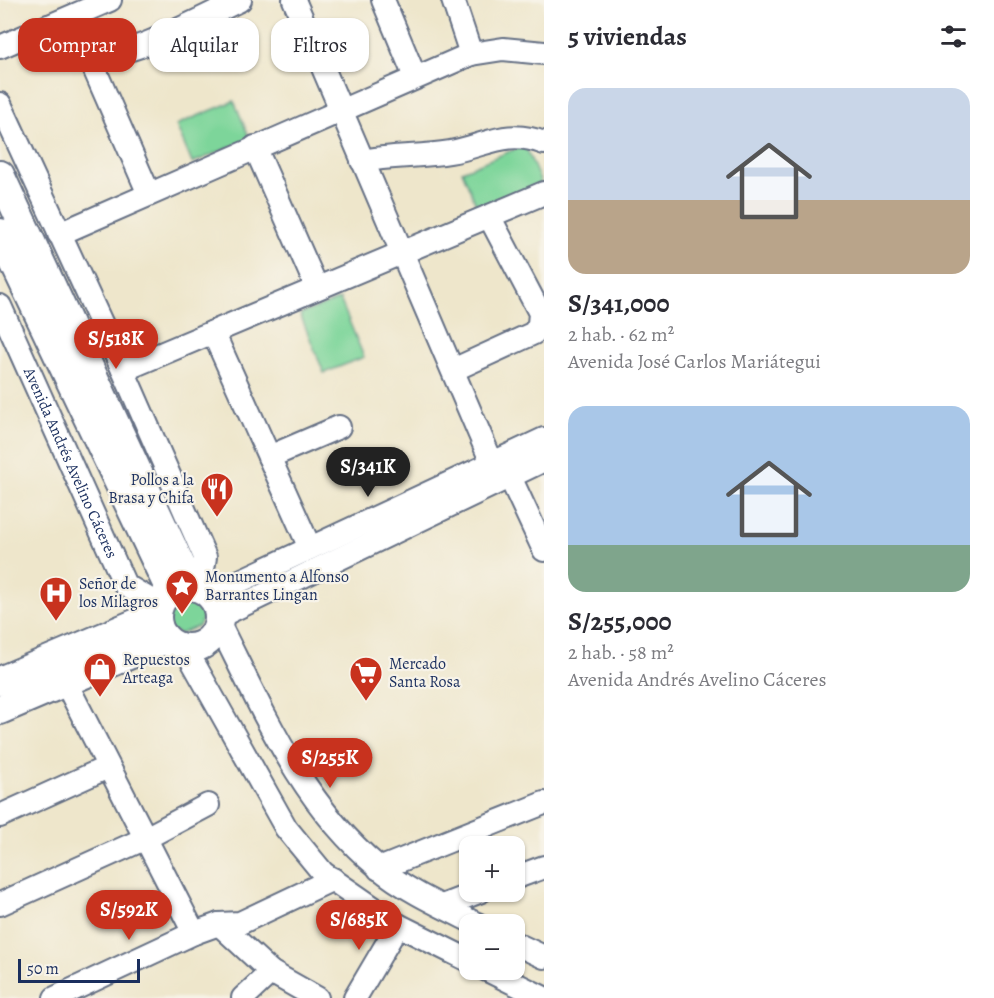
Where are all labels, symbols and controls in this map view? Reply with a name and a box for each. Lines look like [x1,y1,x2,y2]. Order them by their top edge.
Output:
chip: Comprar [18,18,137,72]
chip: Alquilar [149,18,259,72]
chip: Filtros [271,18,369,72]
text: 5 viviendas [568,19,687,54]
icon: filters [937,20,970,53]
icon: home [715,127,823,235]
text: S/341,000 [568,286,670,321]
pin: S/518K [67,319,165,370]
text: 2 hab. · 62 m² [568,321,674,348]
text: S/518K [88,325,144,352]
text: Avenida José Carlos Mariátegui [568,348,821,375]
street label: Avenida Andrés Avelino Cáceres [18,363,123,562]
icon: home [715,445,823,553]
pin: S/341K [319,447,417,498]
text: S/341K [340,453,396,480]
place label: Pollos a la Brasa y Chifa [108,469,195,509]
restaurant icon: Pollos a la Brasa y Chifa [199,471,235,518]
place label: Monumento a Alfonso Barrantes Lingan [205,566,349,606]
place icon: Monumento a Alfonso Barrantes Lingan [164,568,200,615]
place label: Señor de los Milagros [79,573,158,613]
hospital icon: Señor de los Milagros [38,575,74,622]
text: S/255,000 [568,604,672,639]
text: 2 hab. · 58 m² [568,639,674,666]
place label: Repuestos Arteaga [122,649,190,689]
shop icon: Repuestos Arteaga [82,651,118,698]
place label: Mercado Santa Rosa [389,653,461,693]
supermarket icon: Mercado Santa Rosa [348,655,384,702]
text: Avenida Andrés Avelino Cáceres [568,666,827,693]
pin: S/255K [281,738,379,789]
text: S/255K [301,744,359,771]
map controls [459,836,525,980]
button: + [459,836,525,902]
pin: S/592K [80,890,178,941]
text: S/592K [100,896,158,923]
pin: S/685K [310,900,408,951]
text: S/685K [330,906,388,933]
button: − [459,914,525,980]
scale bar [18,956,140,984]
text: 50 m [27,958,59,980]

